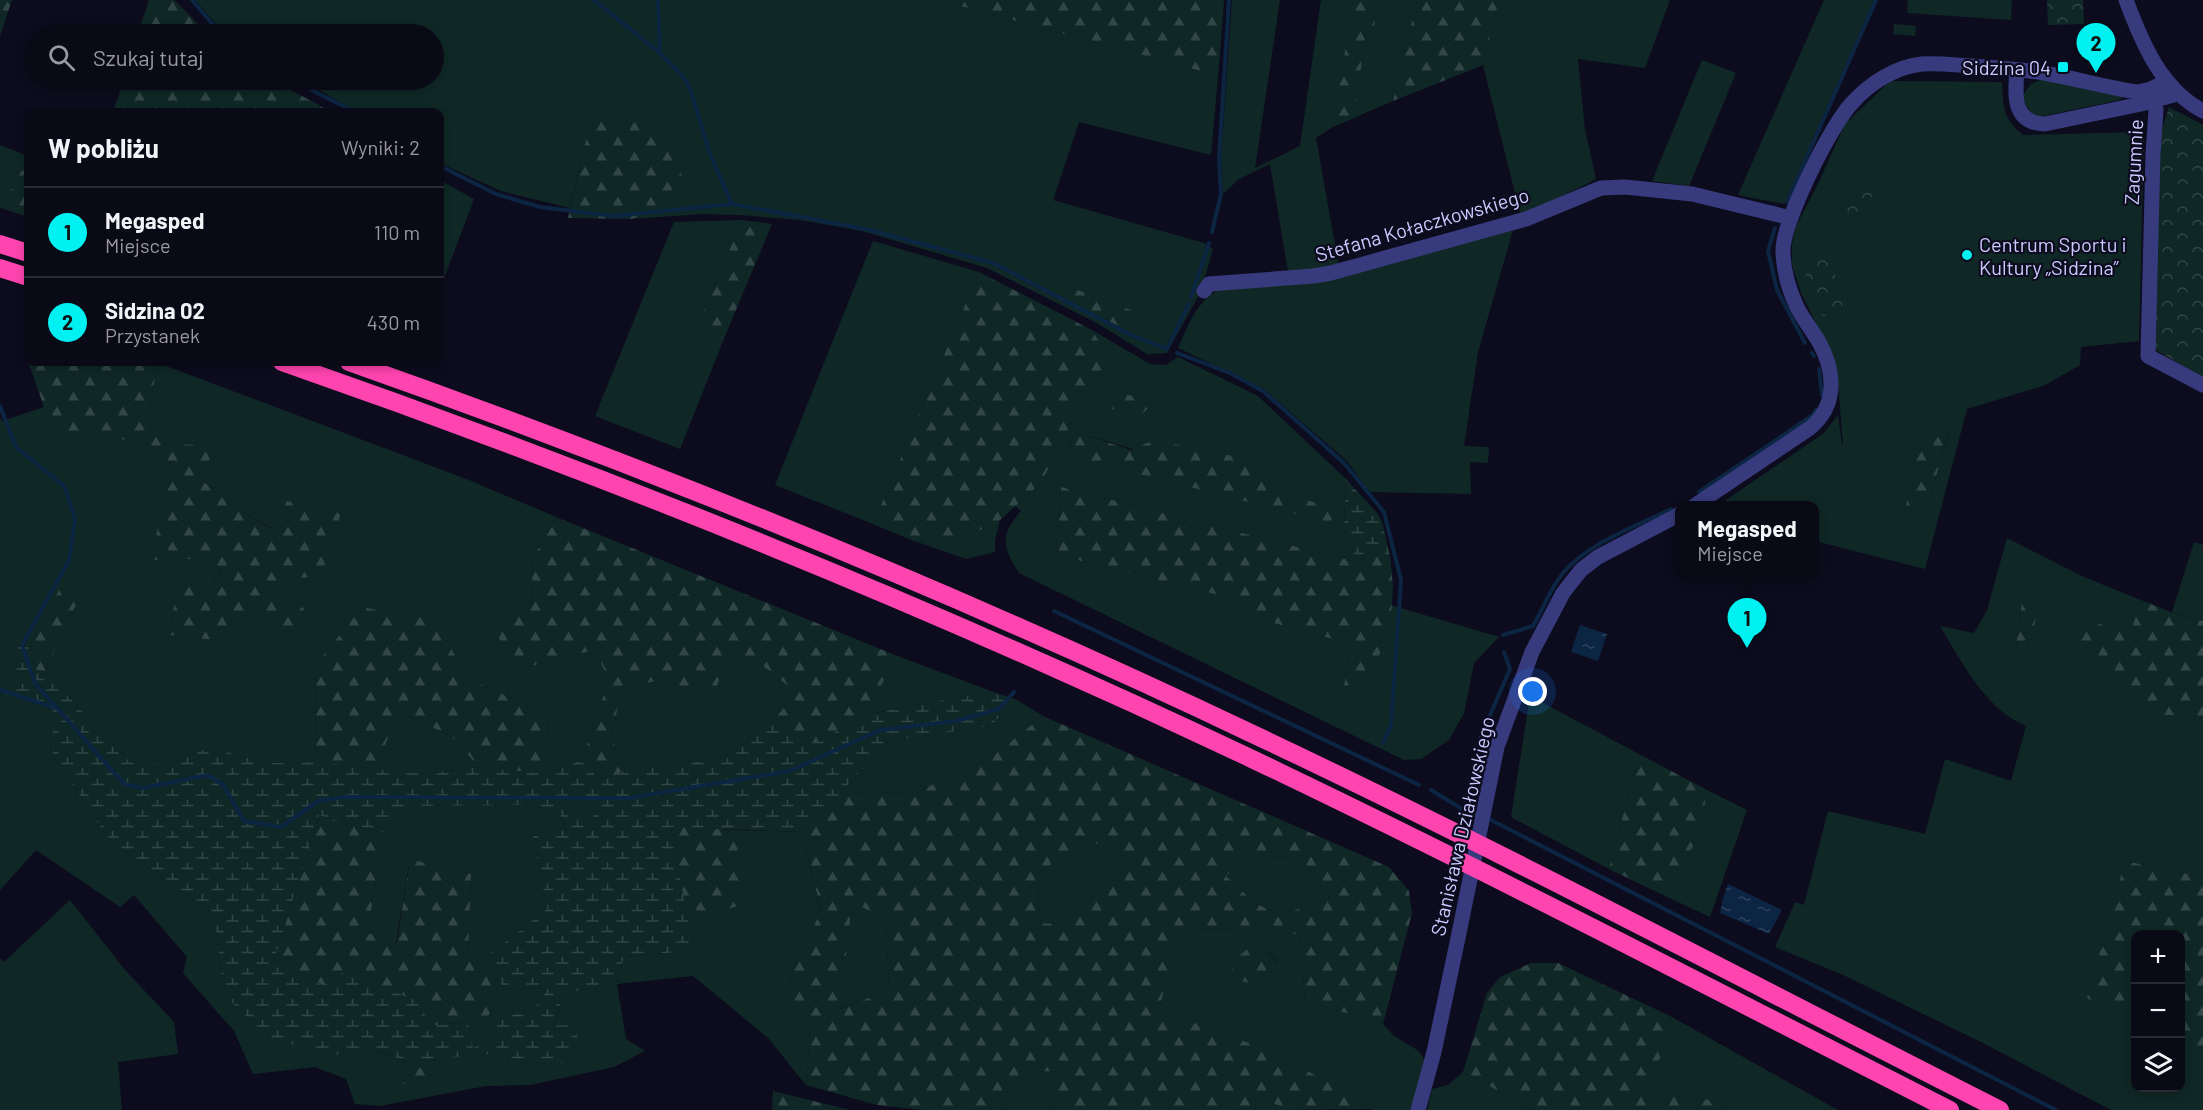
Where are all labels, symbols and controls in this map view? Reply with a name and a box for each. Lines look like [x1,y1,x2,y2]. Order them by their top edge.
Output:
pin: 2 [2076,23,2116,73]
search box [24,24,444,90]
icon: search [45,41,78,74]
text: Szukaj tutaj [93,44,204,70]
place label: Sidzina 04 [1962,55,2051,79]
marker: Sidzina 04 [2056,60,2070,74]
street label: Zagumnie [2119,119,2147,205]
text: W pobliżu [48,132,159,163]
text: Wyniki: 2 [341,135,420,159]
street label: Stefana Kołaczkowskiego [1312,182,1532,266]
text: Megasped [105,207,205,233]
text: 1 [64,220,71,244]
text: 110 m [374,220,420,244]
place label: Centrum Sportu i Kultury „Sidzina” [1979,232,2127,279]
text: Miejsce [105,233,171,257]
marker: Centrum Sportu i Kultury „Sidzina” [1960,248,1974,262]
text: Sidzina 02 [105,297,205,323]
text: 2 [62,310,73,334]
text: 430 m [367,310,420,334]
text: Przystanek [105,323,200,347]
popup [1675,501,1819,579]
text: Megasped [1697,515,1797,541]
text: Miejsce [1697,541,1763,565]
pin: 1 [1728,598,1766,648]
your location [1518,677,1547,706]
street label: Stanisława Działowskiego [1425,714,1499,938]
map controls [2131,930,2185,1092]
button: + [2131,930,2185,984]
button: − [2131,984,2185,1038]
button: layers [2131,1038,2185,1092]

